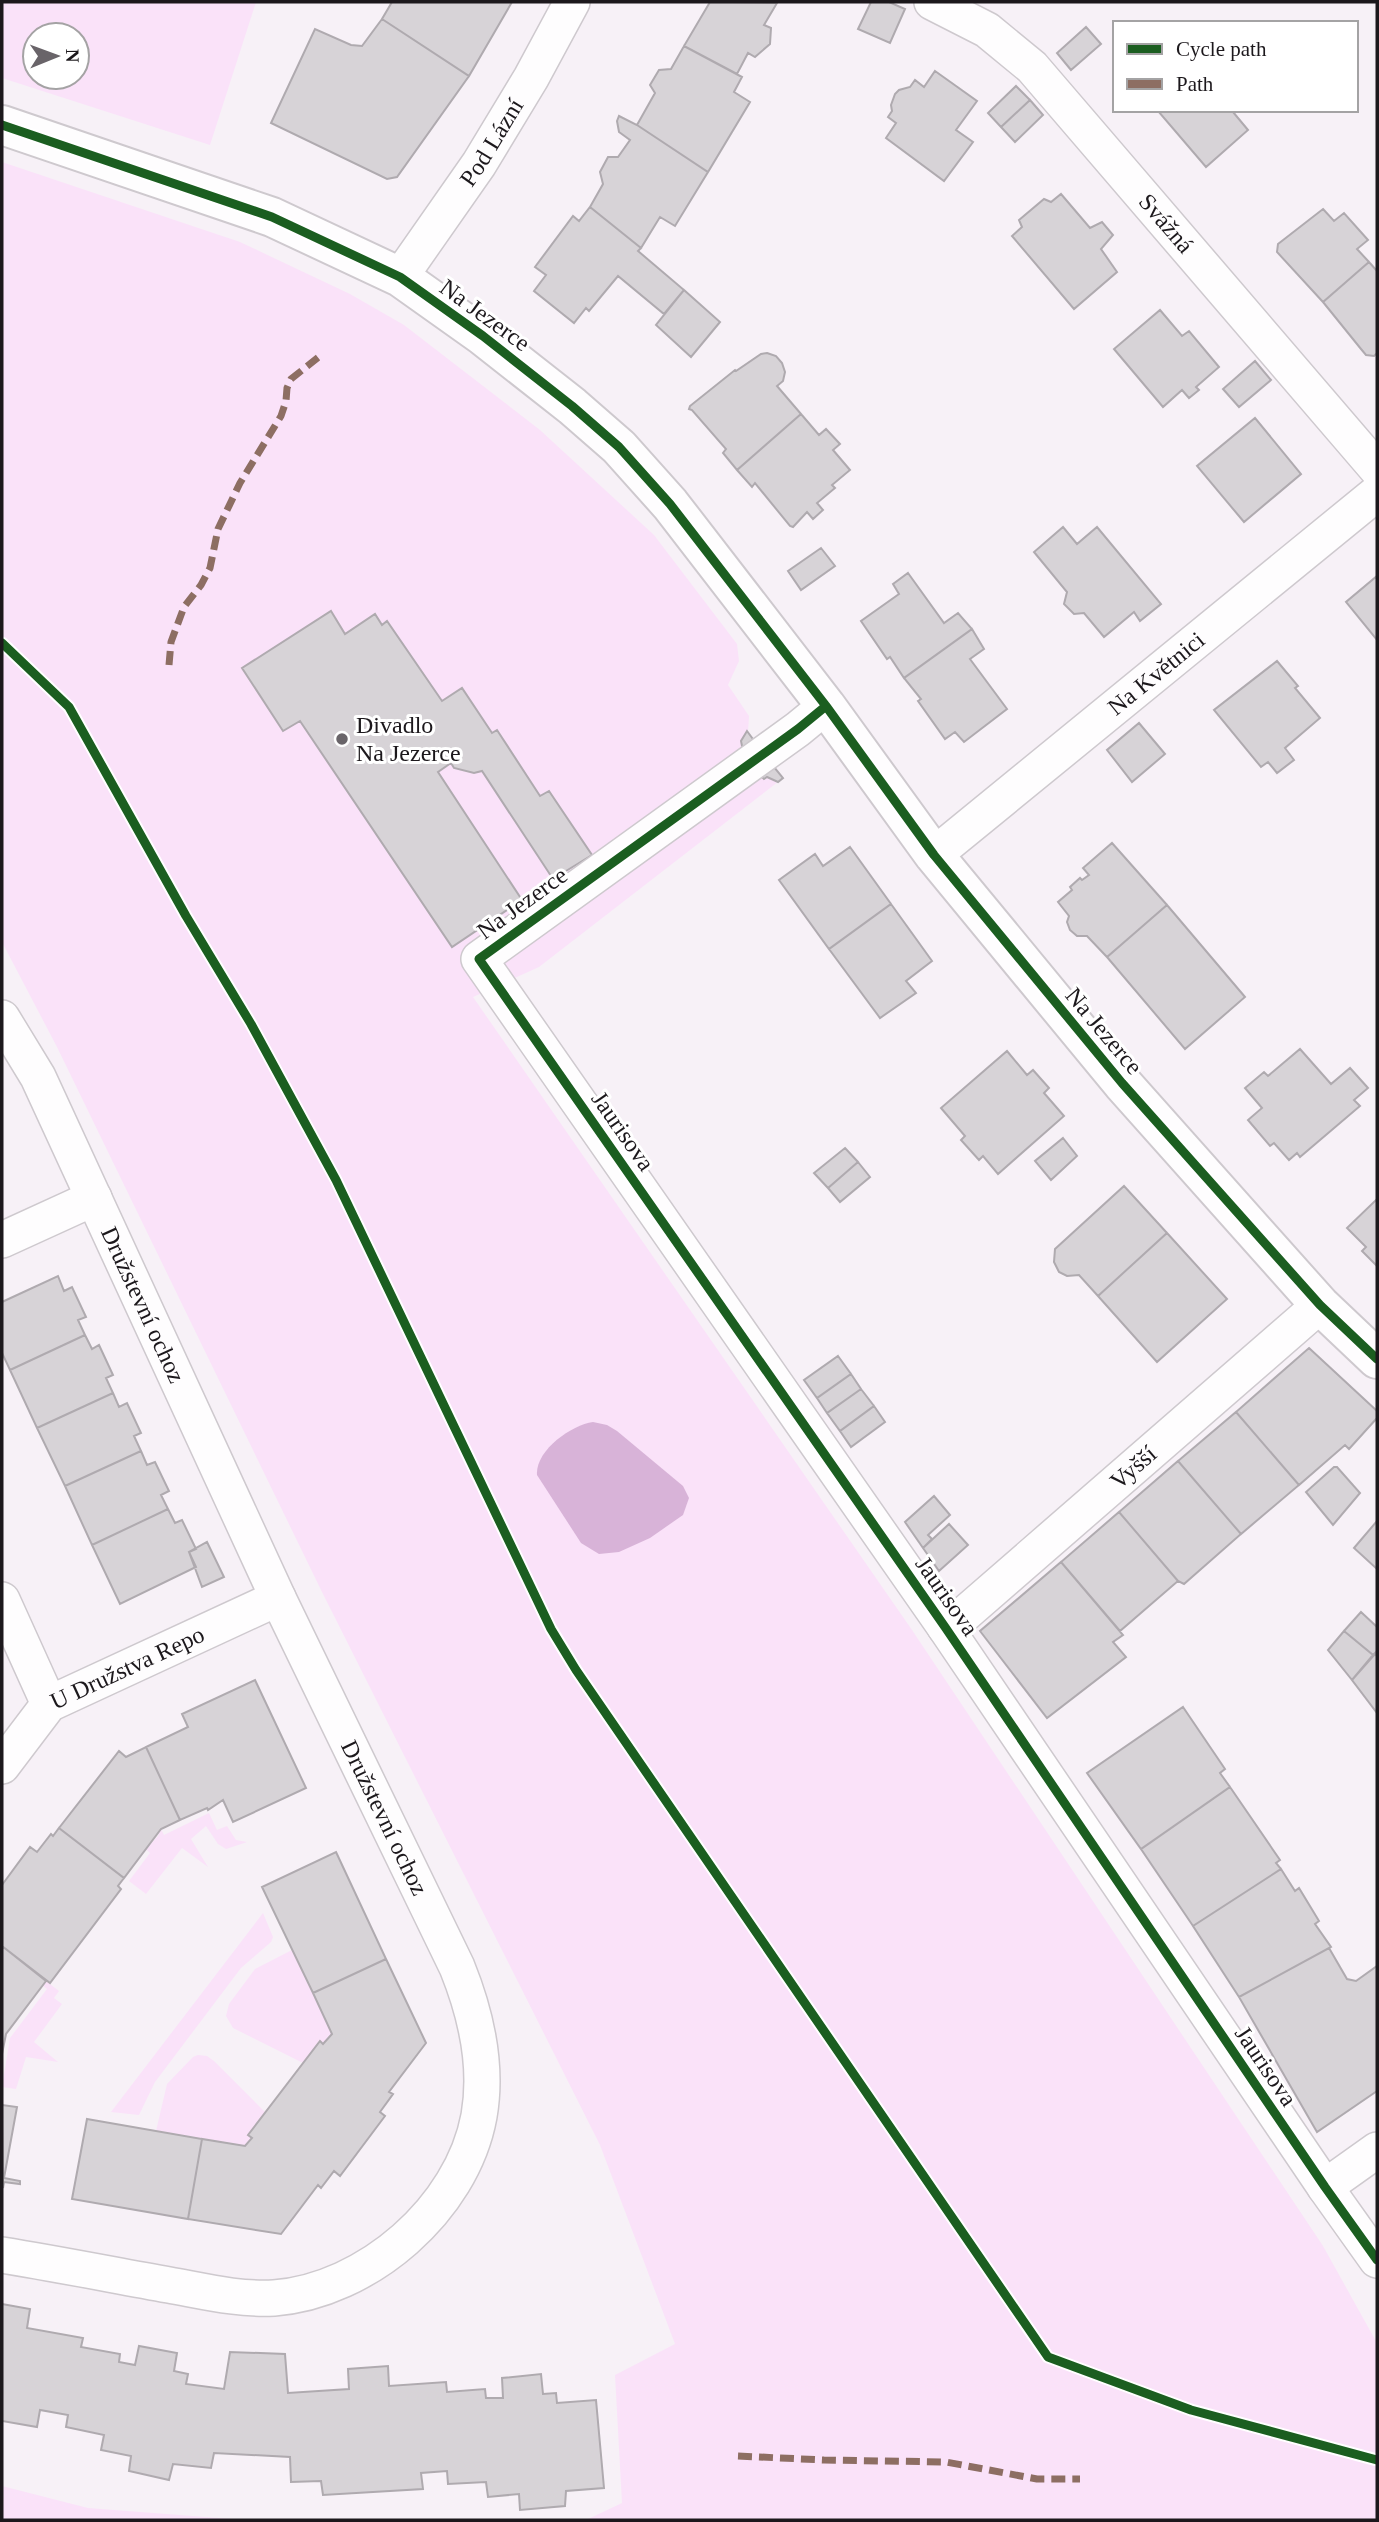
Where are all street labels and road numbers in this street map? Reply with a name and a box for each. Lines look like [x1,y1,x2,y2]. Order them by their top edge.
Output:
street label: Pod Lázní [455,94,529,191]
street label: Svážná [1134,189,1199,258]
street label: Na Jezerce [435,274,535,356]
street label: Na Květnici [1103,626,1210,720]
street label: Na Jezerce [472,862,572,944]
street label: Na Jezerce [1060,983,1148,1079]
street label: Jaurisova [586,1086,660,1176]
street label: Družstevní ochoz [96,1223,190,1387]
street label: Vyšší [1105,1440,1162,1494]
street label: Jaurisova [910,1551,984,1641]
street label: U Družstva Repo [46,1621,208,1715]
street label: Družstevní ochoz [336,1736,433,1899]
street label: Jaurisova [1230,2021,1302,2111]

